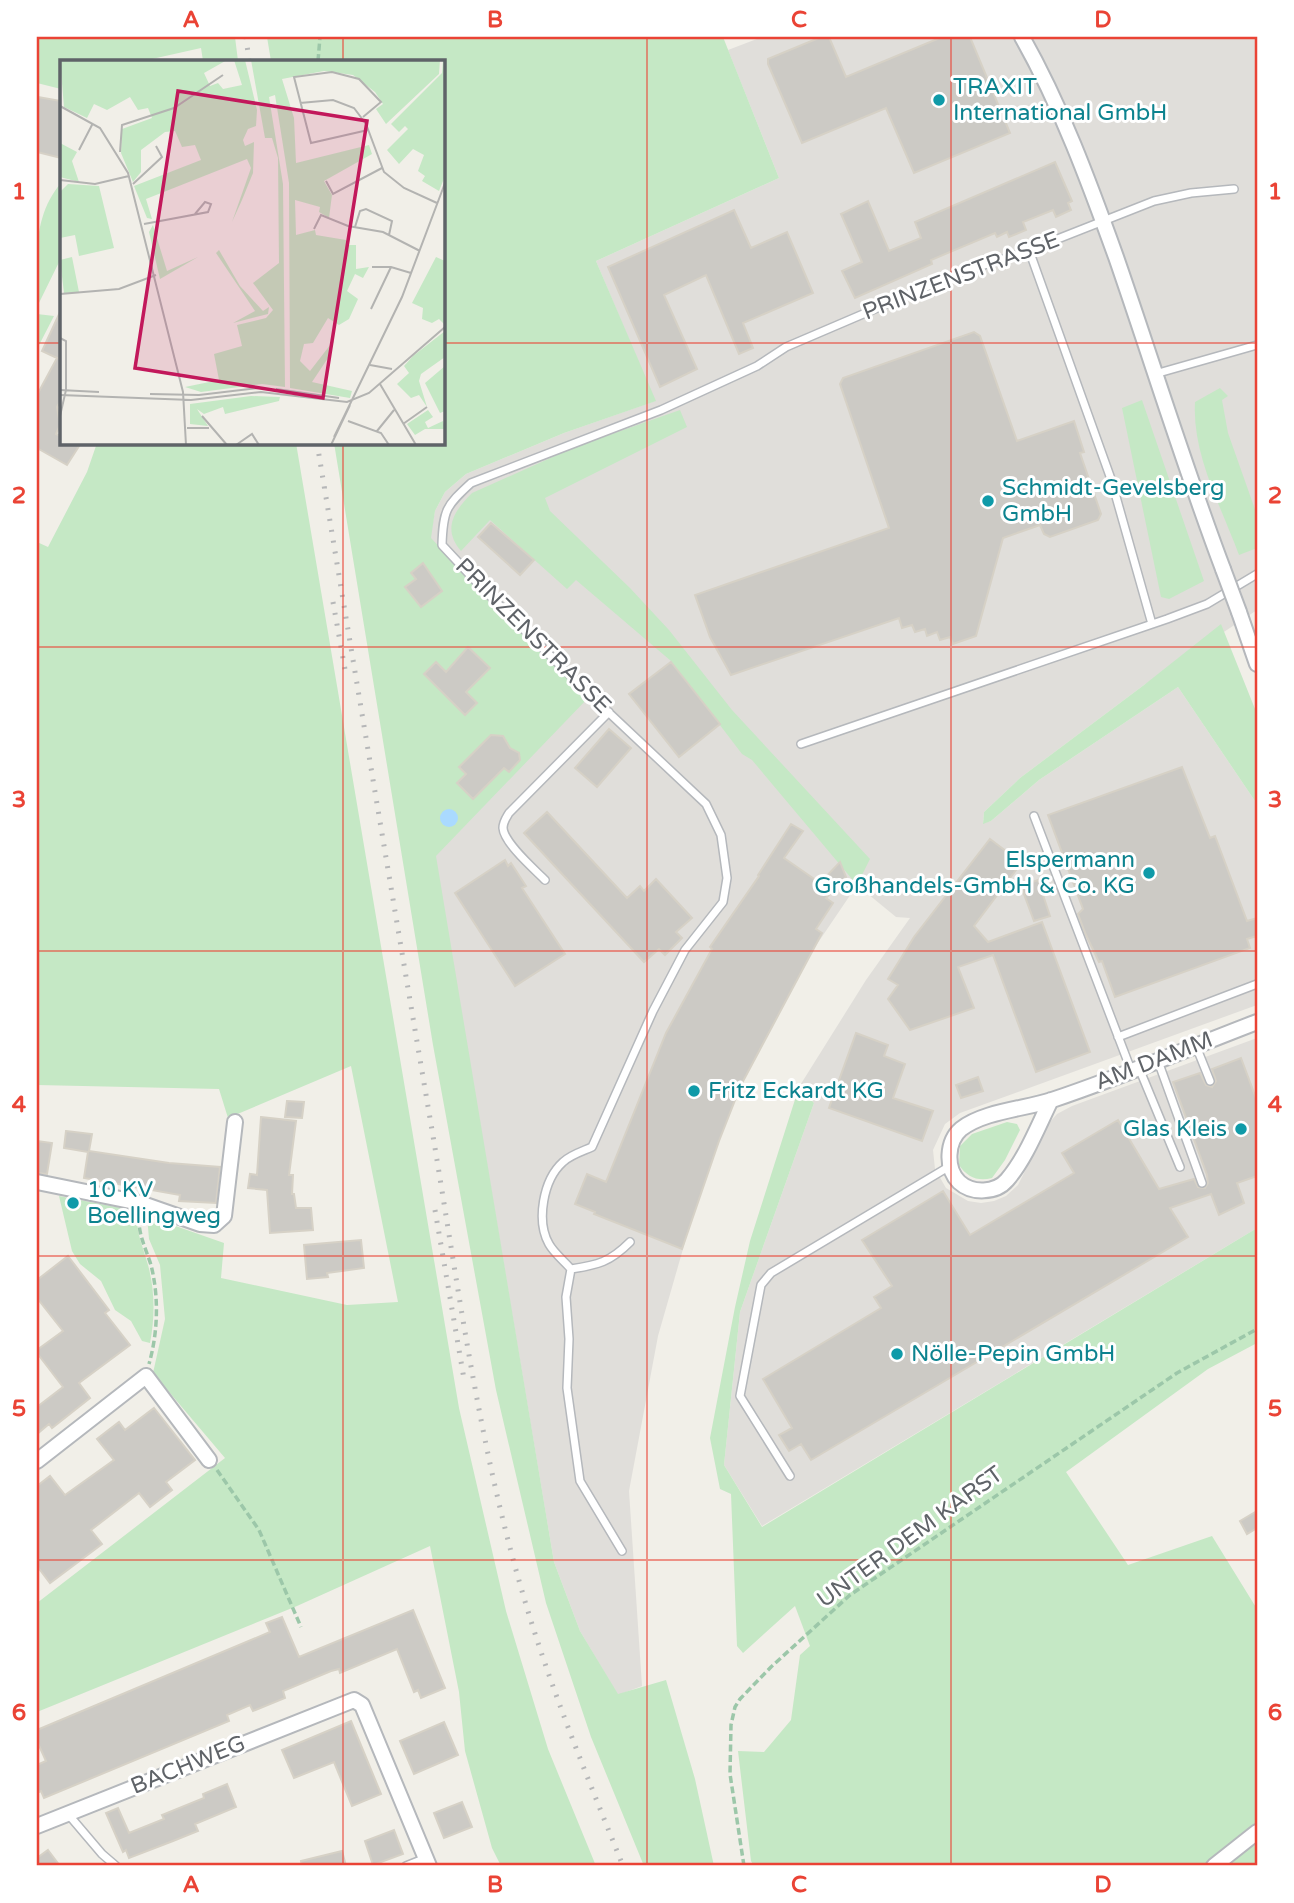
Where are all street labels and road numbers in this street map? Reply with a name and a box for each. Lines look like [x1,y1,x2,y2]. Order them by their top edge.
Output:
street label: PRINZENSTRASSE [859,226,1063,326]
street label: PRINZENSTRASSE [449,552,617,720]
street label: AM DAMM [1091,1026,1217,1096]
street label: UNTER DEM KARST [812,1460,1008,1614]
street label: BACHWEG [127,1729,249,1801]

